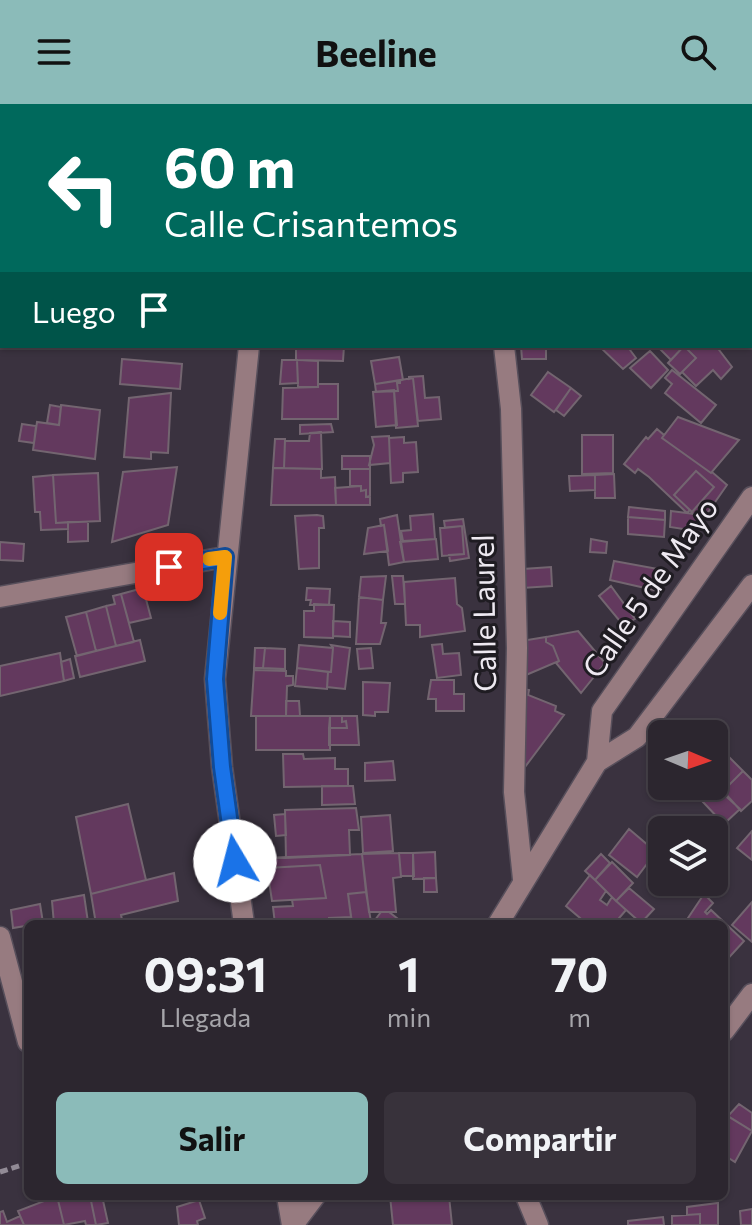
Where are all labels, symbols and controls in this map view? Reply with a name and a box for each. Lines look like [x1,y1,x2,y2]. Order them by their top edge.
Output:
icon: menu [32,30,76,74]
text: Beeline [315,30,437,74]
icon: search [676,30,720,74]
text: 60 m [164,131,295,200]
icon: left [32,136,136,240]
text: Calle Crisantemos [164,200,458,244]
icon: arrive [132,288,176,332]
text: Luego [32,292,116,329]
street label: Calle 5 de Mayo [573,489,725,684]
pin [135,533,203,601]
street label: Calle Laurel [463,534,502,692]
icon: arrive [147,545,191,589]
north arrow [648,720,728,800]
map controls [648,720,728,896]
button: layers [648,816,728,896]
position arrow [193,819,277,903]
text: 09:31 [143,943,267,1002]
text: 1 [398,943,420,1002]
text: 70 [551,943,609,1002]
text: Llegada [160,1001,251,1032]
text: min [387,1001,431,1032]
text: m [568,1001,591,1032]
button: Salir [56,1092,368,1184]
button: Compartir [384,1092,696,1184]

